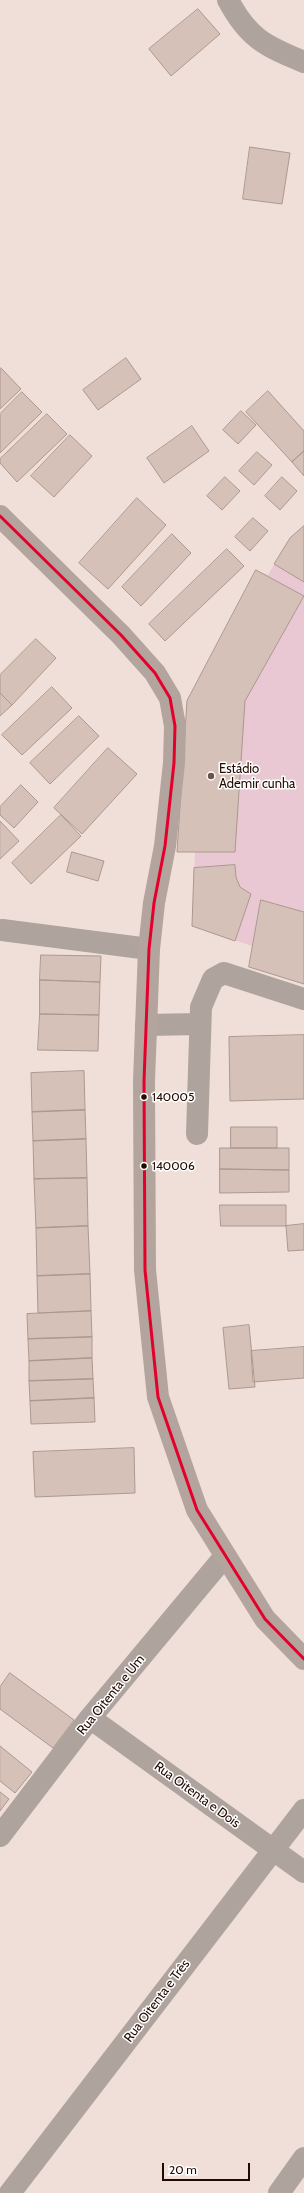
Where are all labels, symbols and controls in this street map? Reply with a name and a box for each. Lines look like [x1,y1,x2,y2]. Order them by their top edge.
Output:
place label: Estádio Ademir cunha [219,761,295,792]
marker: Estádio Ademir cunha [206,771,216,781]
place label: 140005 [152,1090,194,1104]
marker: 140005 [139,1092,149,1102]
place label: 140006 [152,1159,195,1173]
marker: 140006 [139,1161,149,1171]
street label: Rua Oitenta e Um [74,1652,148,1738]
street label: Rua Oitenta e Dois [151,1759,243,1831]
street label: Rua Oitenta e Três [121,1957,193,2045]
scale bar [164,2155,252,2181]
text: 20 m [169,2162,197,2177]

